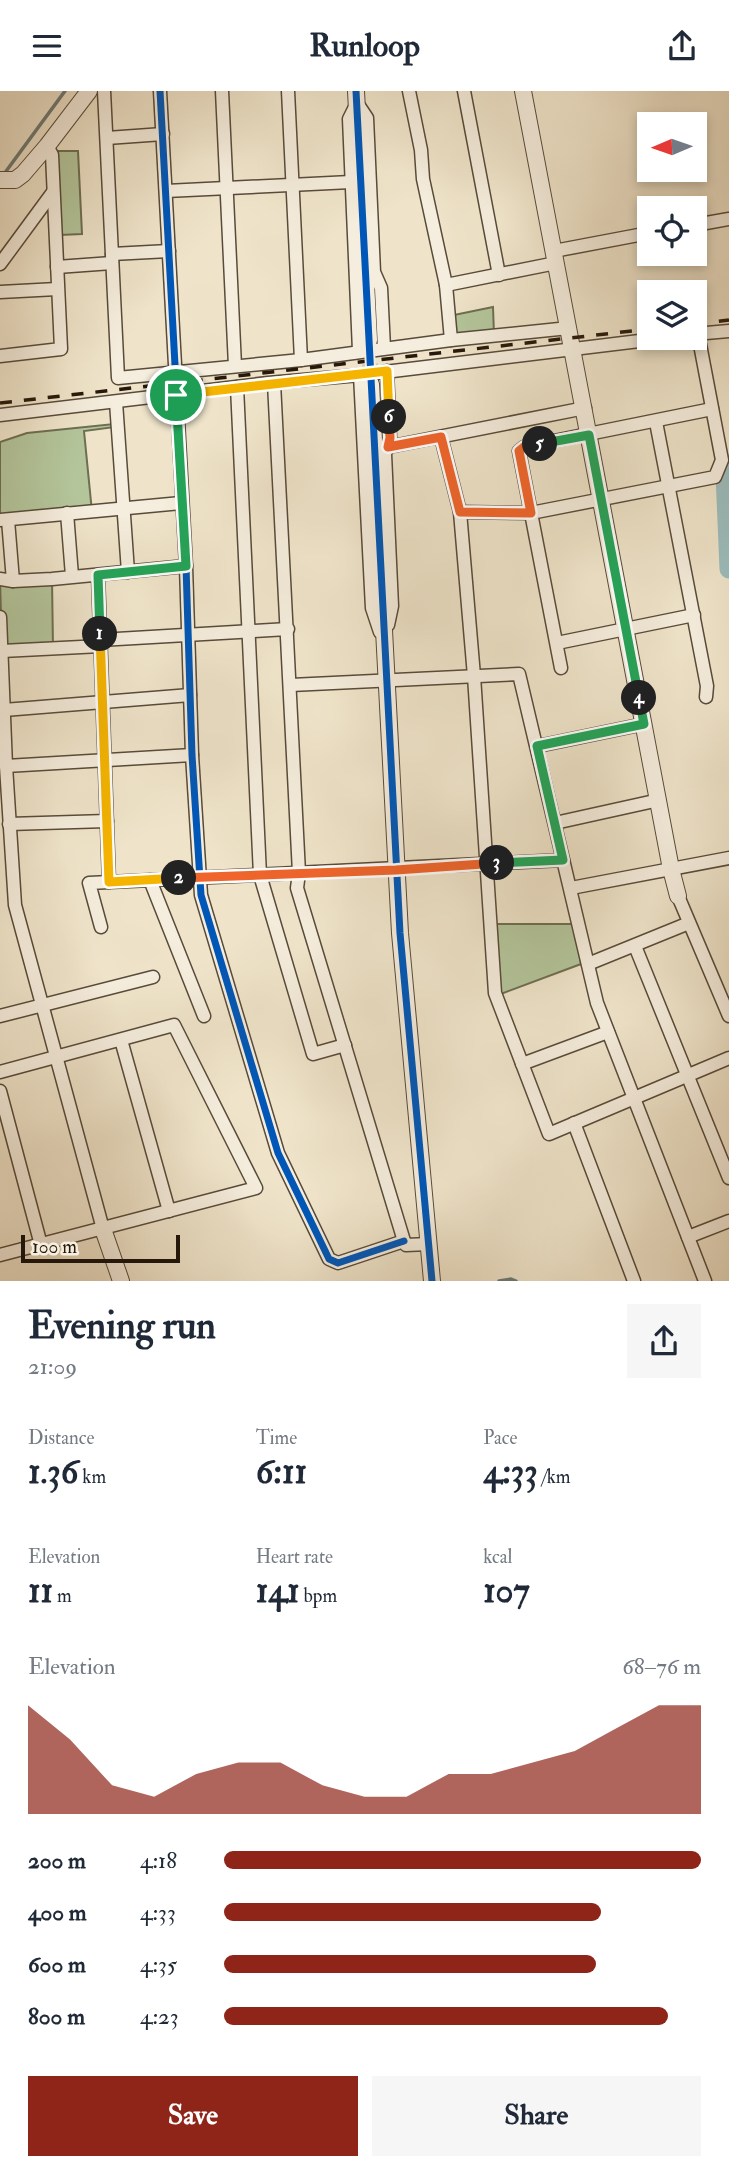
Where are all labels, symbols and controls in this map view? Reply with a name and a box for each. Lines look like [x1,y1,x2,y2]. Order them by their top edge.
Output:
text: Runloop [309,26,420,66]
icon: menu [28,27,66,65]
icon: share [663,27,701,65]
north arrow [637,112,707,182]
map controls [637,112,707,350]
button: locate [637,196,707,266]
button: layers [637,280,707,350]
pin [146,365,206,425]
icon: arrive [157,376,195,414]
pin: 6 [372,399,406,435]
text: 6 [384,404,393,428]
pin: 5 [522,427,558,461]
text: 5 [535,431,544,455]
pin: 1 [82,617,118,651]
text: 1 [96,621,103,645]
pin: 4 [622,681,656,715]
text: 4 [633,685,644,709]
pin: 3 [480,845,514,881]
text: 3 [493,850,500,874]
pin: 2 [162,861,196,895]
text: 2 [174,865,183,889]
scale bar [21,1232,180,1264]
text: 100 m [32,1235,77,1259]
text: Evening run [28,1302,216,1350]
button: share [627,1304,701,1378]
text: 21:09 [28,1352,77,1381]
text: Distance [28,1426,94,1450]
text: Time [256,1426,297,1450]
text: Pace [483,1426,517,1450]
text: 1.36 [28,1450,78,1494]
text: 6:11 [256,1450,307,1494]
text: 4:33 [483,1450,538,1494]
text: km [78,1465,106,1489]
text: /km [538,1465,570,1489]
text: Elevation [28,1545,100,1569]
text: Heart rate [256,1545,333,1569]
text: kcal [483,1545,512,1569]
text: 11 [28,1569,53,1613]
text: 141 [256,1569,300,1613]
text: 107 [483,1569,530,1613]
text: m [53,1584,72,1608]
text: bpm [300,1584,337,1608]
text: Elevation [28,1652,116,1681]
text: 68–76 m [622,1652,701,1681]
text: 200 m [28,1846,86,1875]
text: 4:18 [140,1846,177,1875]
text: 400 m [28,1898,87,1927]
text: 4:33 [140,1898,176,1927]
text: 600 m [28,1950,86,1979]
text: 4:35 [140,1950,177,1979]
text: 800 m [28,2002,85,2031]
text: 4:23 [140,2002,179,2031]
button: Save [28,2076,358,2156]
button: Share [372,2076,701,2156]

